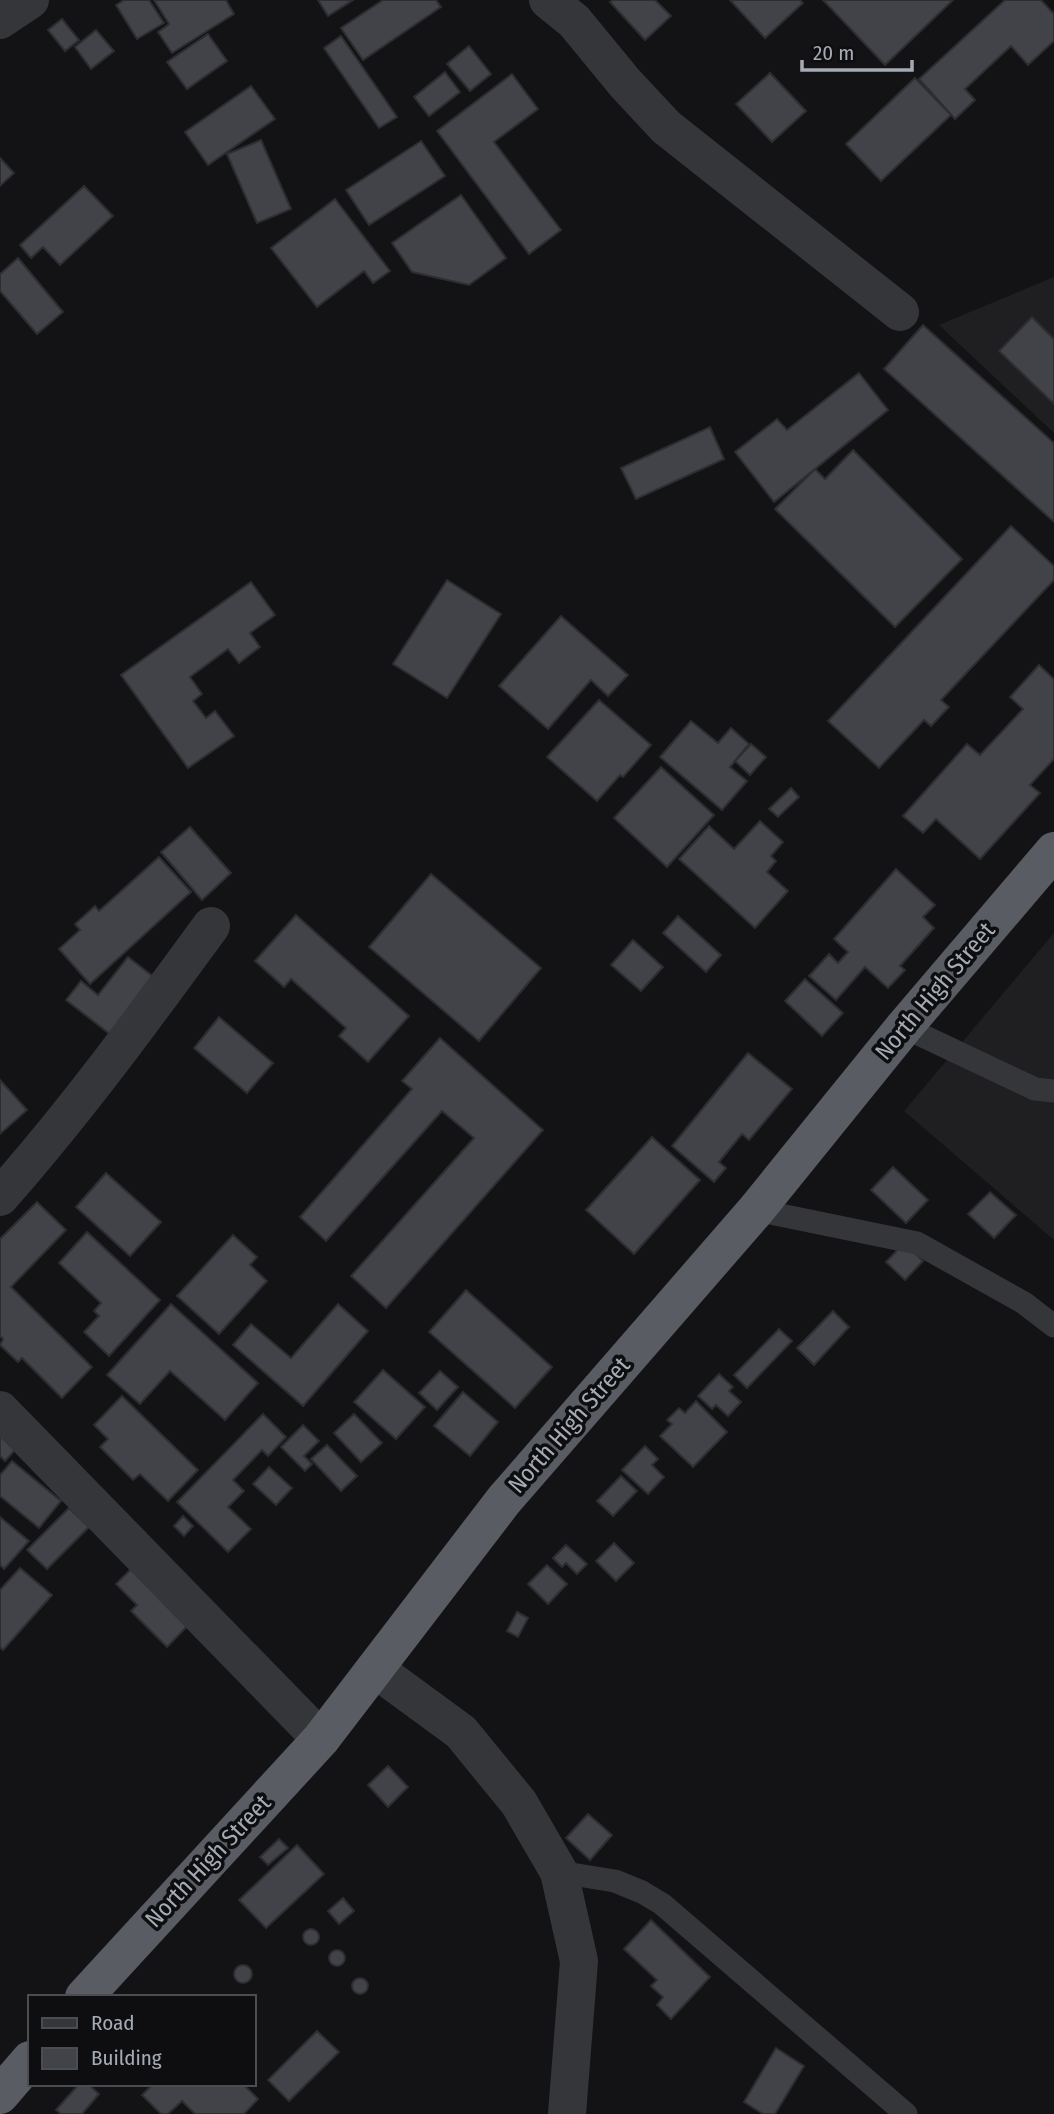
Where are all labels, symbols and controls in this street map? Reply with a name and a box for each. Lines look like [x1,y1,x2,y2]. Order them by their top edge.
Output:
scale bar [802,28,912,72]
text: 20 m [813,40,854,66]
street label: North High Street [869,916,1001,1065]
street label: North High Street [502,1351,636,1499]
street label: North High Street [139,1789,277,1933]
legend [28,1995,256,2086]
text: Road [91,2010,135,2036]
text: Building [91,2045,162,2071]

